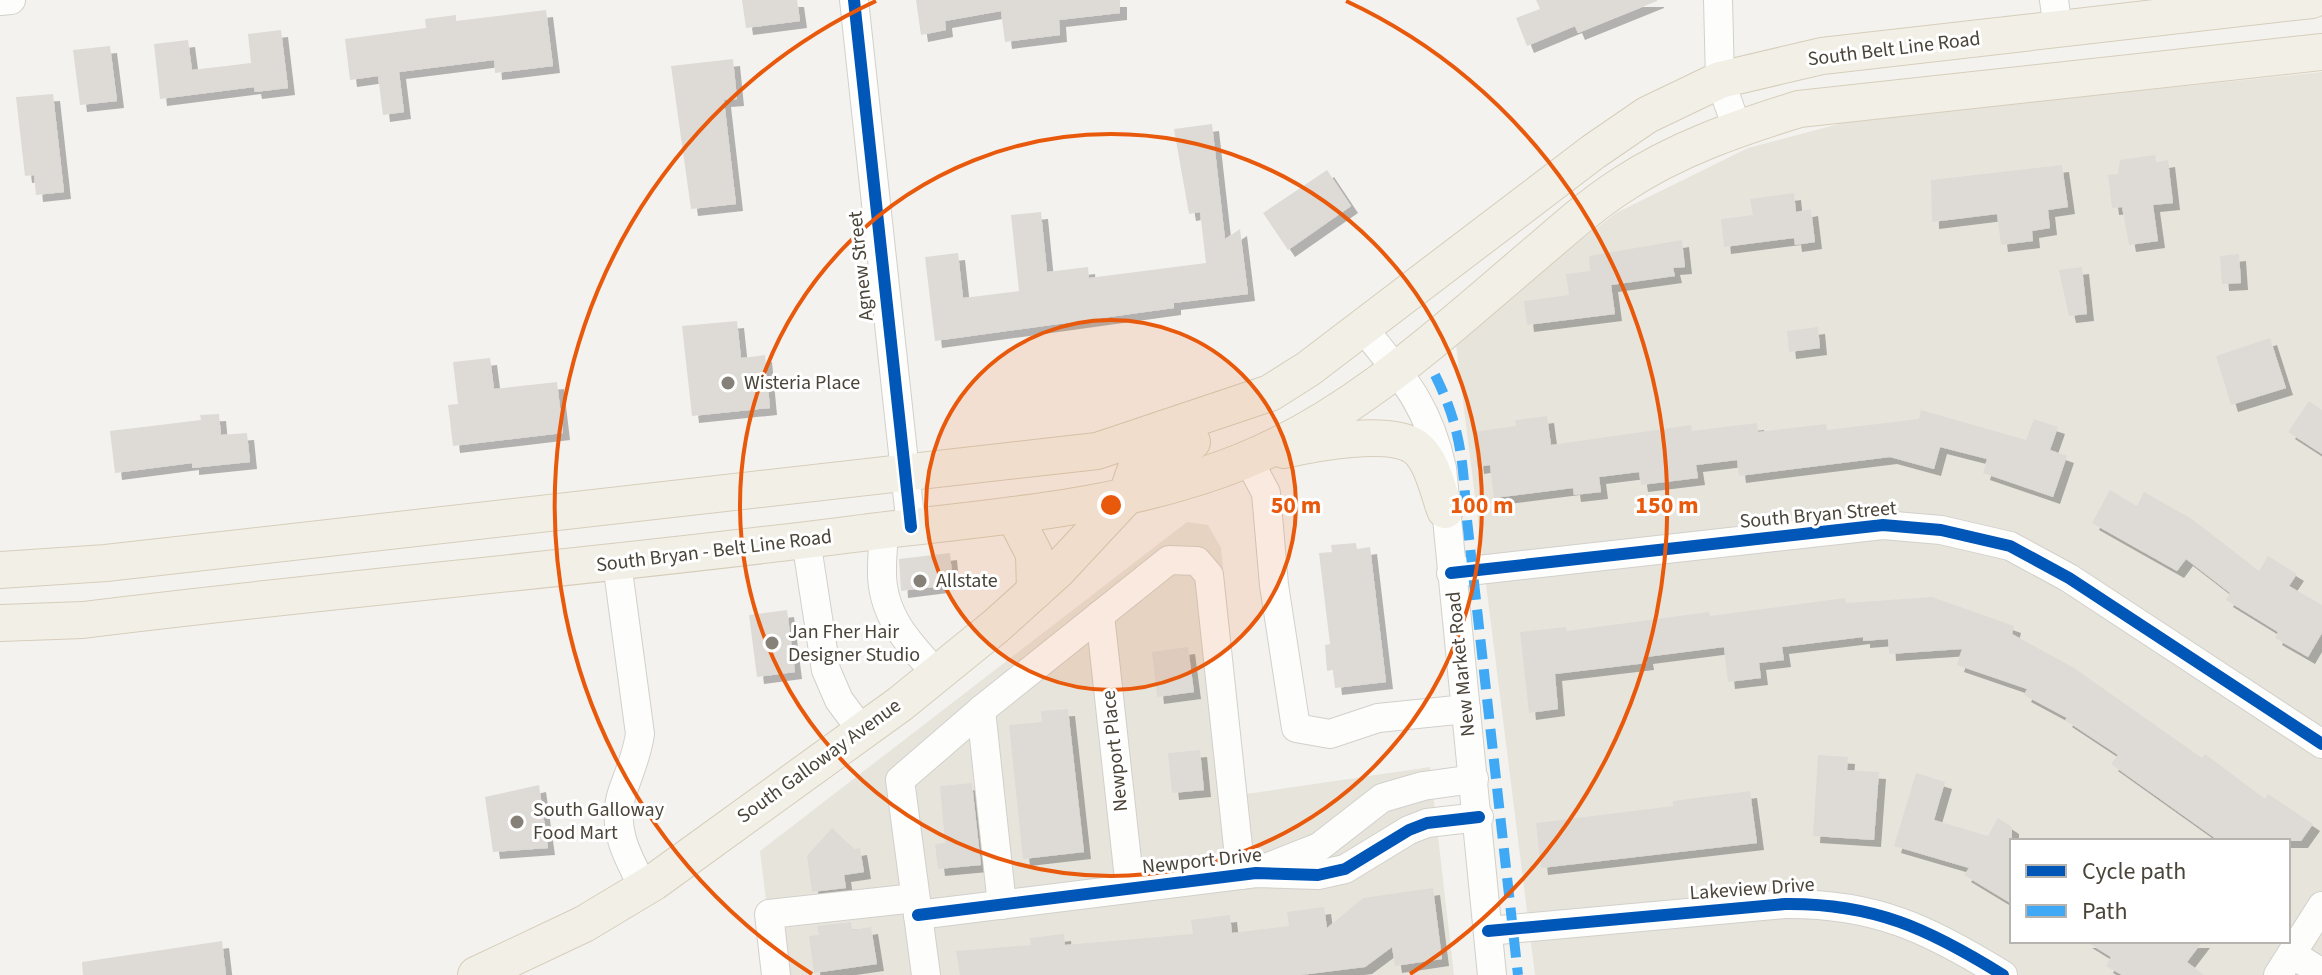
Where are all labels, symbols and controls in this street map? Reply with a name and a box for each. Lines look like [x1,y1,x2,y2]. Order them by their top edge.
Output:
street label: South Belt Line Road [1806,25,1982,73]
street label: Agnew Street [841,209,881,322]
place label: Wisteria Place [744,369,860,397]
marker: Wisteria Place [719,374,737,392]
text: 50 m [1271,488,1321,523]
text: 100 m [1450,488,1514,523]
text: 150 m [1635,488,1699,523]
centre of rings [1097,491,1125,519]
street label: South Bryan Street [1738,494,1898,536]
street label: South Bryan - Belt Line Road [594,523,834,579]
place label: Allstate [936,567,998,595]
marker: Allstate [911,572,929,590]
street label: New Market Road [1439,590,1483,738]
place label: Jan Fher Hair Designer Studio [788,618,920,669]
marker: Jan Fher Hair Designer Studio [763,634,781,652]
street label: Newport Place [1095,689,1135,813]
street label: South Galloway Avenue [731,692,907,830]
place label: South Galloway Food Mart [533,796,665,847]
marker: South Galloway Food Mart [508,813,526,831]
legend [2010,839,2290,943]
street label: Newport Drive [1141,841,1263,881]
text: Cycle path [2082,854,2186,889]
street label: Lakeview Drive [1688,871,1816,907]
text: Path [2082,894,2128,929]

